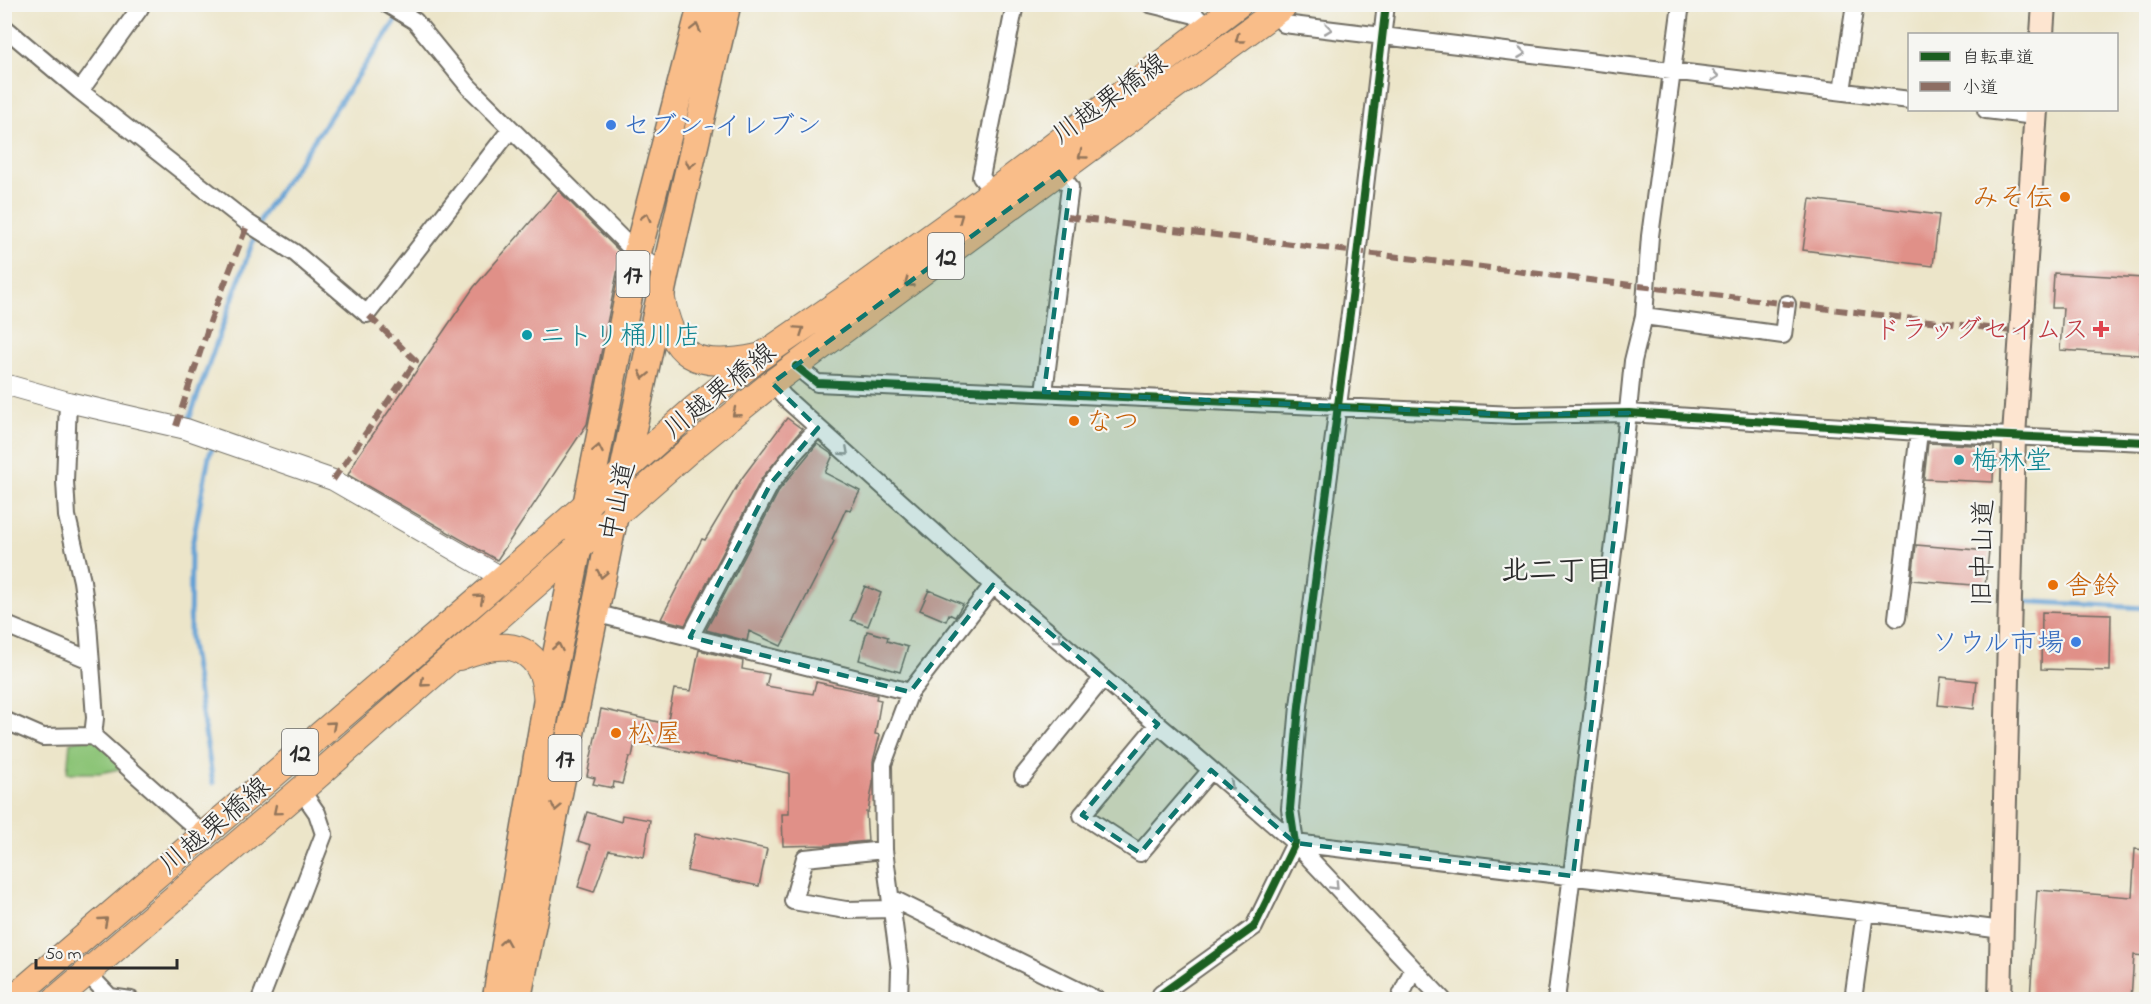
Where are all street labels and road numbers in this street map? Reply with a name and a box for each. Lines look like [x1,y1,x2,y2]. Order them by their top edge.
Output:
street label: 川越栗橋線 [1044,45,1177,155]
road number: 12 [928,233,964,279]
road number: 17 [616,251,650,297]
street label: 川越栗橋線 [656,334,785,450]
street label: 中山道 [592,458,647,545]
street label: 旧中山道 [1964,499,2005,607]
road number: 12 [282,729,318,775]
road number: 17 [548,735,582,781]
street label: 川越栗橋線 [151,769,280,885]

